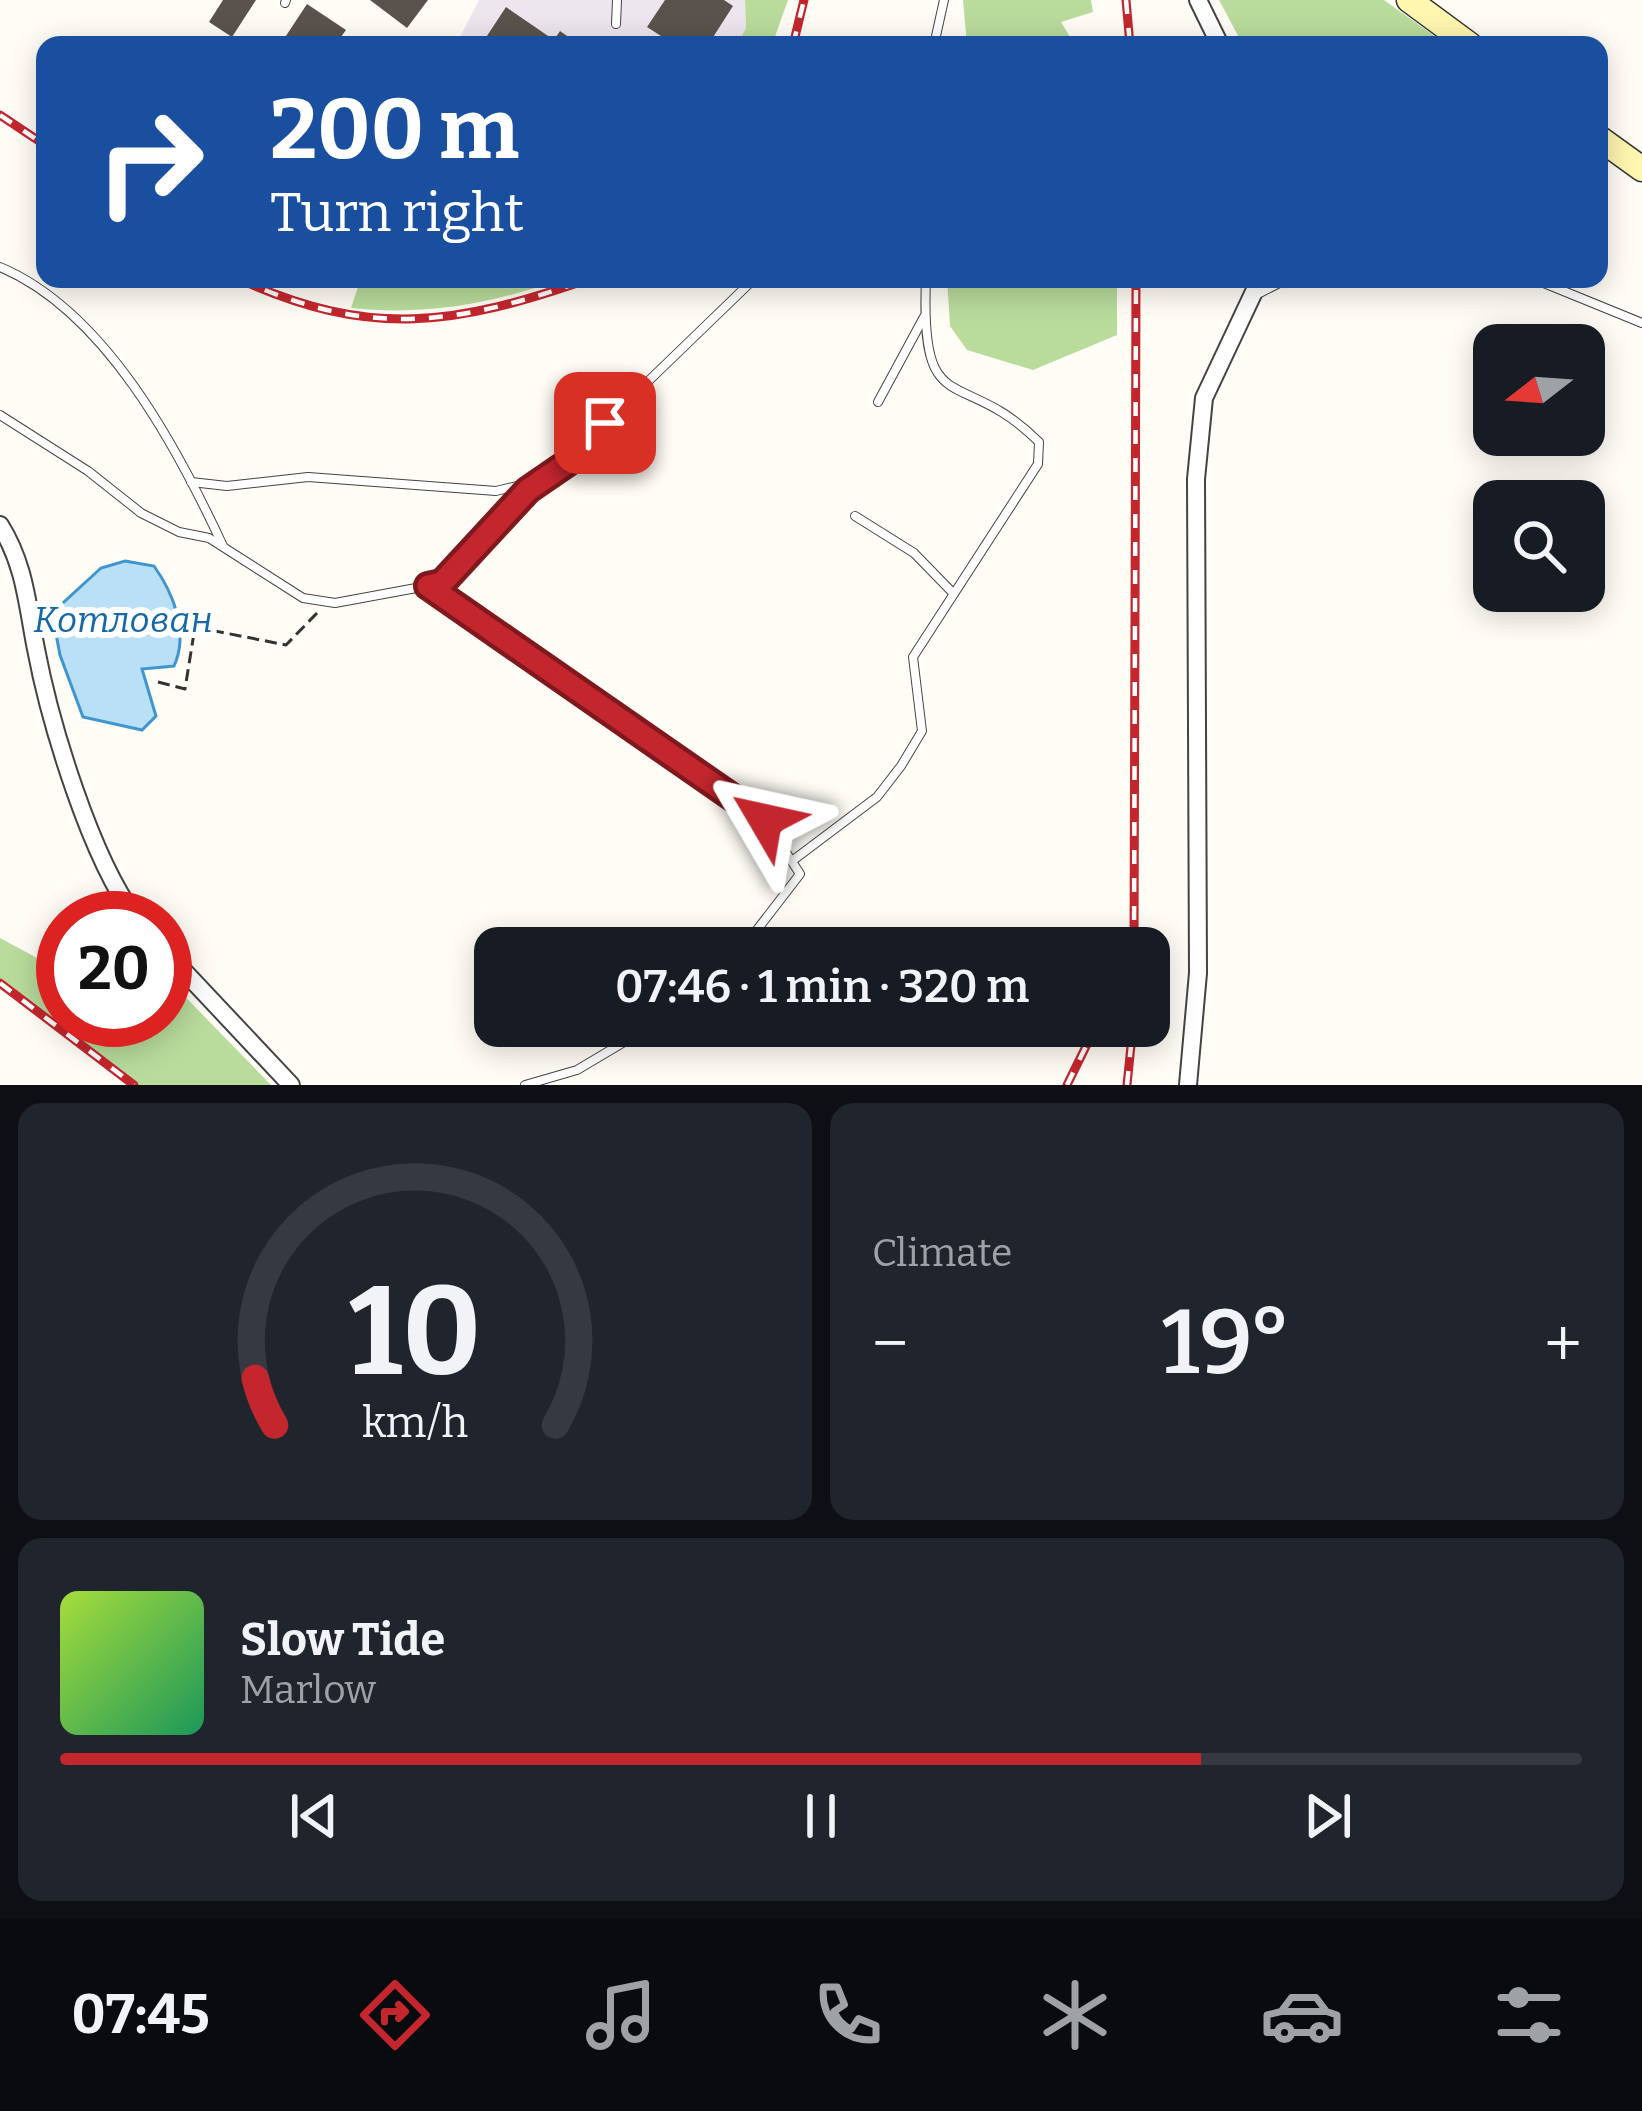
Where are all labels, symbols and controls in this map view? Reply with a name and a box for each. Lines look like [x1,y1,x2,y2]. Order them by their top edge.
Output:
text: 200 m [270,79,519,180]
icon: right [72,84,228,240]
text: Turn right [270,181,524,245]
north arrow [1473,324,1605,456]
map controls [1473,324,1605,612]
pin [554,372,656,474]
icon: arrive [572,390,638,456]
button: search [1473,480,1605,612]
water label: Котлован [33,598,213,642]
position arrow [702,757,828,883]
speed limit sign: 20 [36,891,192,1047]
text: 07:46 · 1 min · 320 m [615,960,1029,1014]
text: Climate [872,1230,1012,1276]
text: 10 [348,1257,482,1407]
text: 19° [1161,1289,1291,1397]
text: − [872,1304,908,1383]
text: + [1544,1304,1582,1383]
text: km/h [362,1396,468,1447]
text: Slow Tide [240,1613,445,1667]
text: Marlow [240,1667,376,1713]
icon: previous [281,1783,347,1849]
icon: pause [788,1783,854,1849]
icon: next [1295,1783,1361,1849]
icon: directions [353,1973,437,2057]
icon: music [579,1973,663,2057]
icon: phone [806,1973,890,2057]
icon: climate [1033,1973,1117,2057]
icon: car [1260,1973,1344,2057]
icon: filters [1487,1973,1571,2057]
text: 07:45 [71,1983,210,2047]

